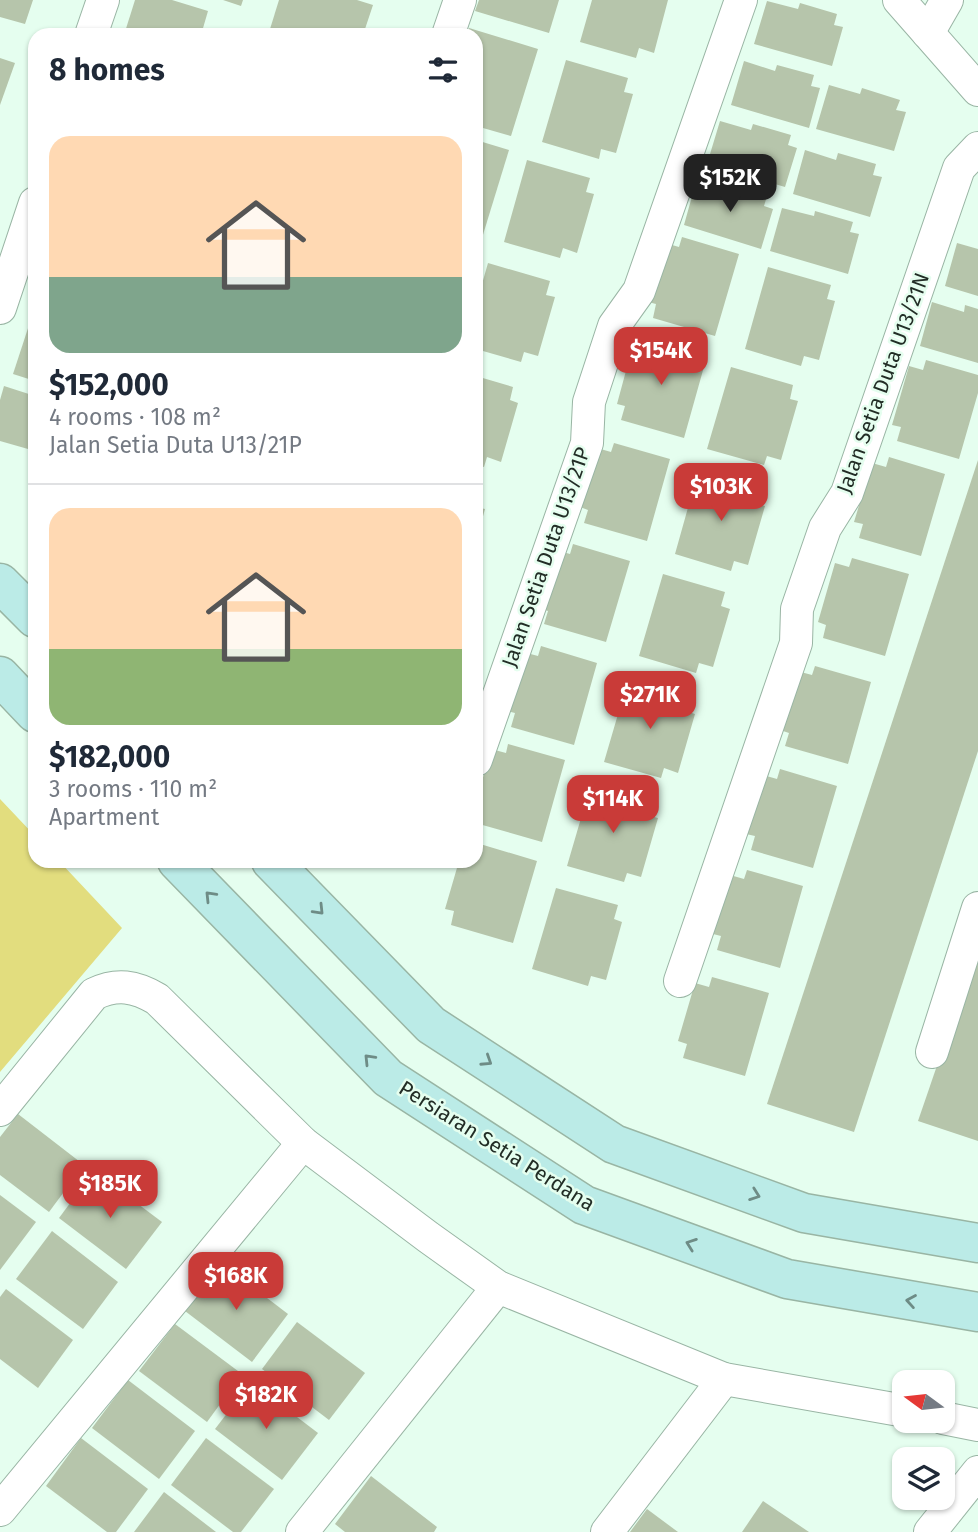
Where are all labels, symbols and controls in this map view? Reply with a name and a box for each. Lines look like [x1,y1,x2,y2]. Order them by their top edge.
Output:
icon: filters [424,51,462,89]
text: 8 homes [49,52,165,88]
pin: $152K [681,154,779,214]
text: $152K [700,163,760,191]
icon: home [193,182,319,308]
street label: Jalan Setia Duta U13/21N [831,269,935,497]
pin: $154K [612,328,710,387]
text: $154K [630,336,692,364]
text: $152,000 [49,367,169,403]
text: 4 rooms · 108 m² [49,403,221,431]
text: Jalan Setia Duta U13/21P [49,431,302,459]
street label: Jalan Setia Duta U13/21P [496,444,596,670]
pin: $103K [672,463,770,523]
text: $103K [690,472,752,500]
icon: home [193,554,319,680]
pin: $271K [601,672,699,731]
text: $271K [620,680,680,708]
text: $182,000 [49,739,170,775]
text: 3 rooms · 110 m² [49,775,217,803]
pin: $114K [564,776,662,835]
text: $114K [583,784,643,812]
text: Apartment [49,803,159,831]
one-way arrow [206,891,219,904]
one-way arrow [310,902,323,915]
one-way arrow [479,1053,492,1066]
one-way arrow [365,1054,378,1067]
street label: Persiaran Setia Perdana [394,1075,600,1217]
pin: $185K [61,1160,159,1220]
text: $185K [79,1169,141,1197]
one-way arrow [748,1187,760,1201]
one-way arrow [686,1238,698,1252]
pin: $168K [187,1252,285,1312]
text: $168K [204,1261,268,1289]
one-way arrow [905,1294,917,1309]
north arrow [892,1370,956,1433]
map controls [892,1370,955,1510]
pin: $182K [217,1372,315,1431]
text: $182K [235,1380,297,1408]
button: layers [892,1447,955,1510]

